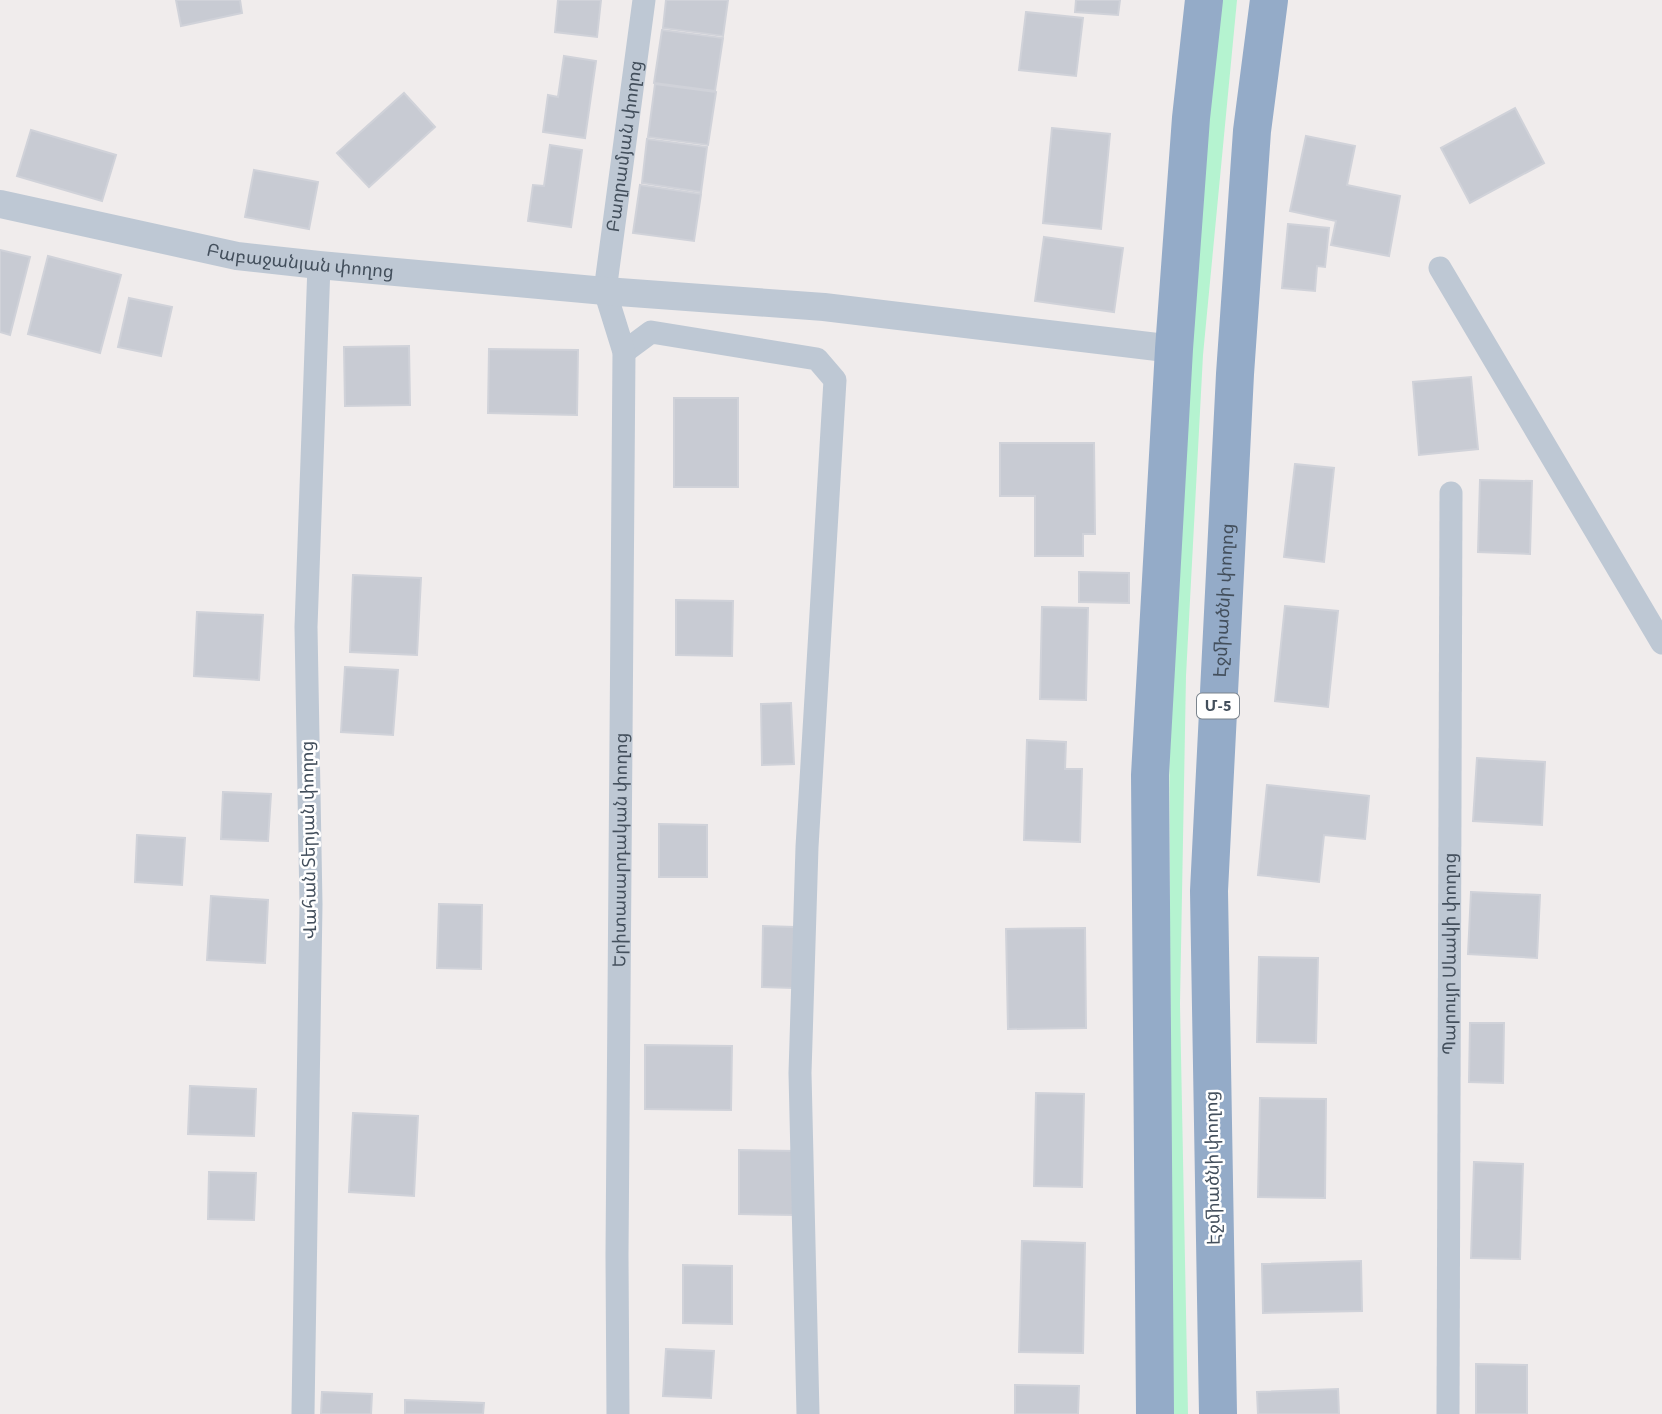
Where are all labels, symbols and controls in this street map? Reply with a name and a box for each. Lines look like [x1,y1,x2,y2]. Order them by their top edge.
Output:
street label: Բաղրամյան փողոց [601,59,648,233]
street label: Բաբաջանյան փողոց [204,237,395,284]
street label: Էջմիածնի փողոց [1207,523,1240,678]
road number: Մ-5 [1197,694,1239,719]
street label: Երիտասարդական փողոց [607,733,634,967]
street label: Վահան Տերյան փողոց [295,740,323,940]
street label: Պարույր Սևակի փողոց [1437,853,1462,1055]
street label: Էջմիածնի փողոց [1199,1091,1227,1245]

